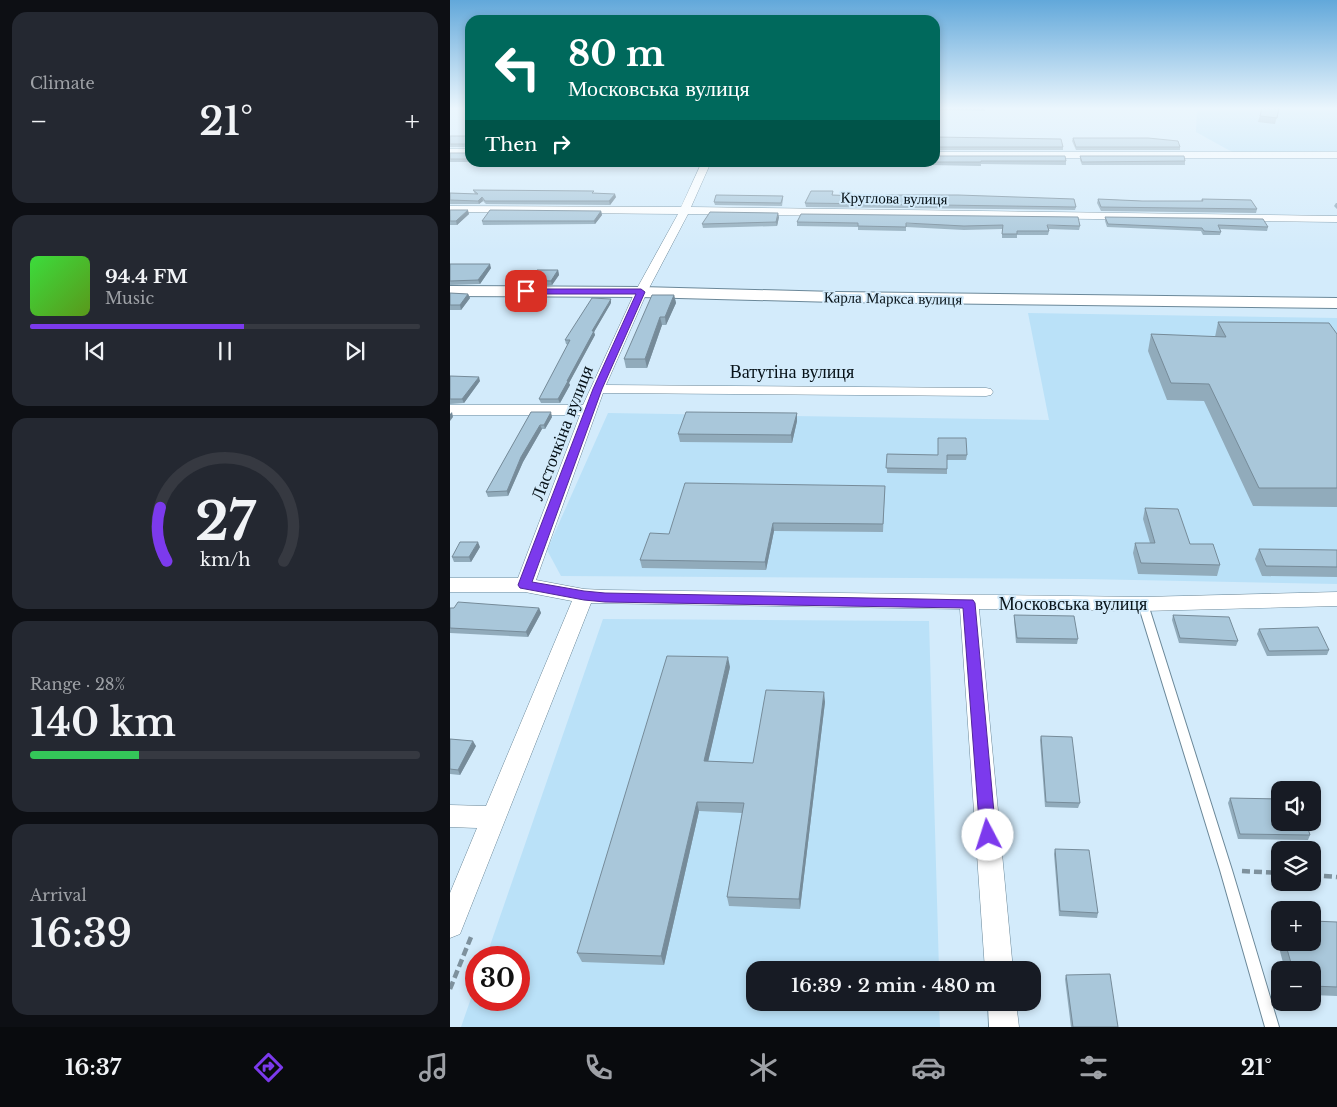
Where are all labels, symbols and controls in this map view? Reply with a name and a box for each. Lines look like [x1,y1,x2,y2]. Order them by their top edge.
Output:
text: 80 m [568,32,665,75]
icon: left [485,35,550,100]
text: Climate [30,73,95,93]
text: Московська вулиця [568,75,750,102]
text: 21° [199,98,253,145]
text: − [30,104,48,139]
text: + [405,104,420,139]
icon: right [547,130,575,158]
text: Then [485,133,537,156]
street label: Круглова вулиця [840,188,948,208]
text: 94.4 FM [105,265,188,288]
pin [505,270,547,312]
icon: arrive [512,277,540,305]
street label: Карла Маркса вулиця [824,287,962,309]
text: Music [105,288,154,308]
icon: previous [81,337,109,365]
icon: pause [211,337,239,365]
icon: next [341,337,369,365]
street label: Ватутіна вулиця [730,361,854,383]
street label: Ласточкіна вулиця [526,363,598,503]
text: 27 [195,490,257,554]
text: km/h [200,549,250,571]
street label: Московська вулиця [999,593,1147,615]
text: Range · 28% [30,674,125,694]
text: 140 km [30,699,176,746]
map controls [1271,781,1321,1011]
button: sound [1271,781,1321,831]
position arrow [961,808,1013,860]
button: layers [1271,841,1321,891]
text: Arrival [30,885,87,905]
button: + [1271,901,1321,951]
text: 16:39 [30,910,132,957]
speed limit sign: 30 [465,946,530,1011]
button: − [1271,961,1321,1011]
text: 16:39 · 2 min · 480 m [791,974,996,997]
icon: directions [251,1050,286,1085]
icon: music [416,1050,451,1085]
icon: phone [581,1050,616,1085]
icon: climate [746,1050,781,1085]
icon: car [911,1050,946,1085]
icon: filters [1076,1050,1111,1085]
text: 16:37 [65,1054,121,1081]
text: 21° [1241,1054,1272,1081]

